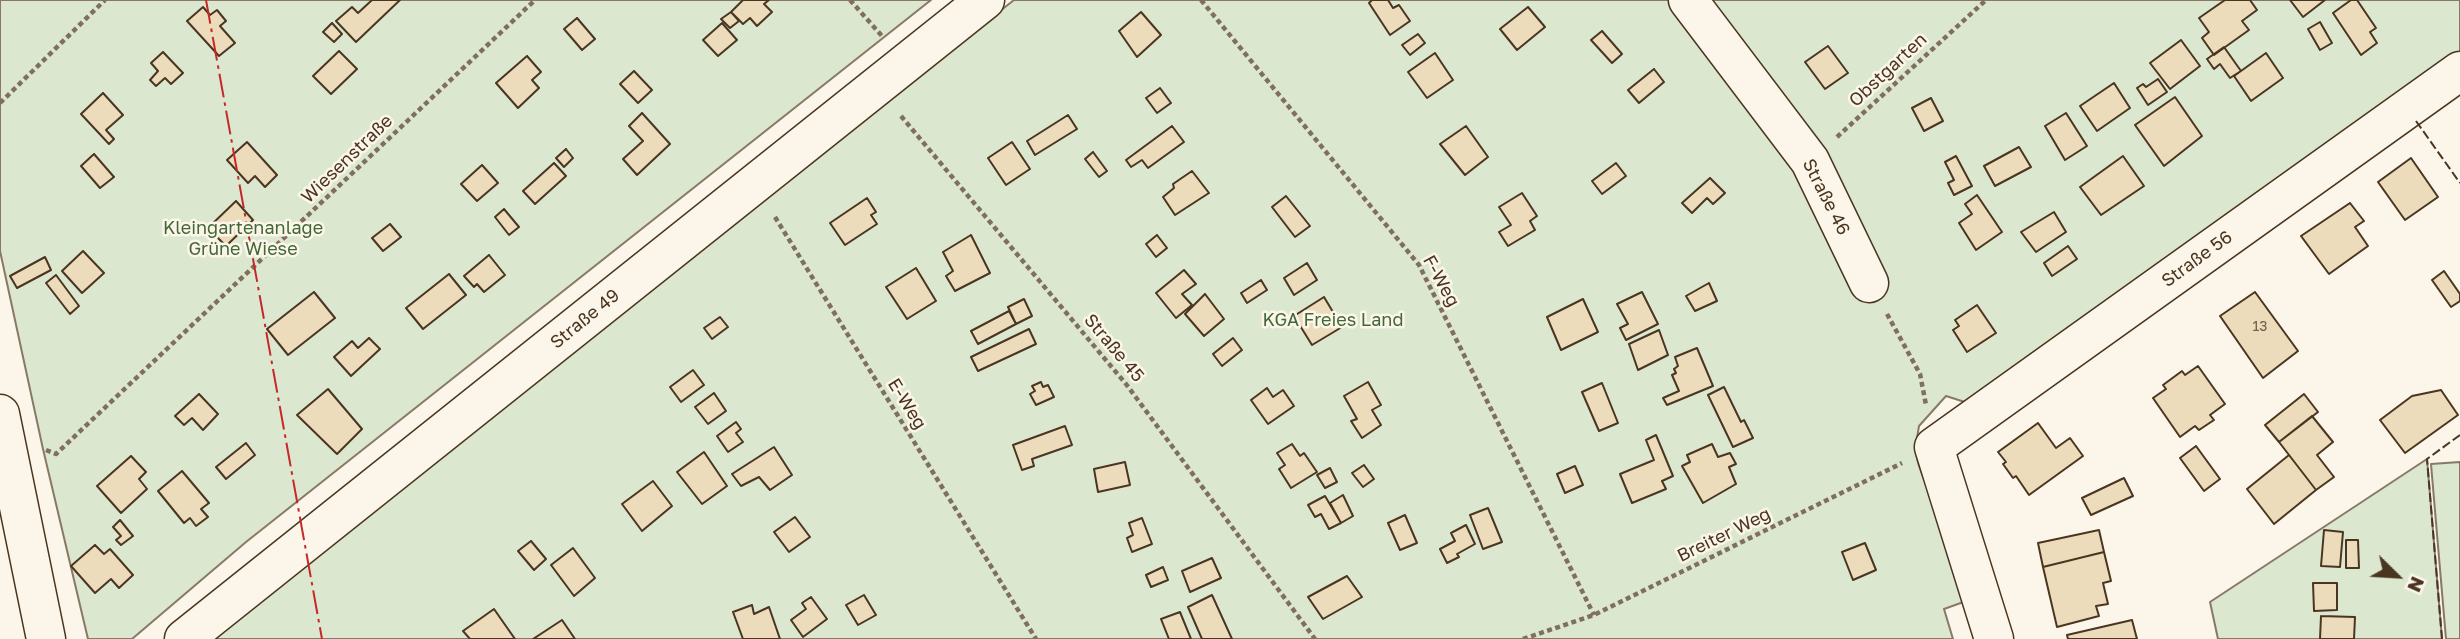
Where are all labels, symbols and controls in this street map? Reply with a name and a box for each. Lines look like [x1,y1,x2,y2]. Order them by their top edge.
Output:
street label: Obstgarten [1845,29,1931,111]
street label: Wiesenstraße [297,110,397,208]
street label: Straße 46 [1798,155,1854,239]
park label: Kleingartenanlage Grüne Wiese [163,217,323,260]
street label: Straße 56 [2157,226,2237,292]
street label: F-Weg [1418,251,1464,311]
street label: Straße 49 [546,285,624,353]
park label: KGA Freies Land [1263,309,1403,331]
street label: Straße 45 [1079,310,1149,386]
house number: 13 [2253,319,2267,335]
street label: E-Weg [883,375,931,433]
street label: Breiter Weg [1674,503,1774,567]
north arrow [2362,541,2432,611]
text: N [2403,573,2430,596]

